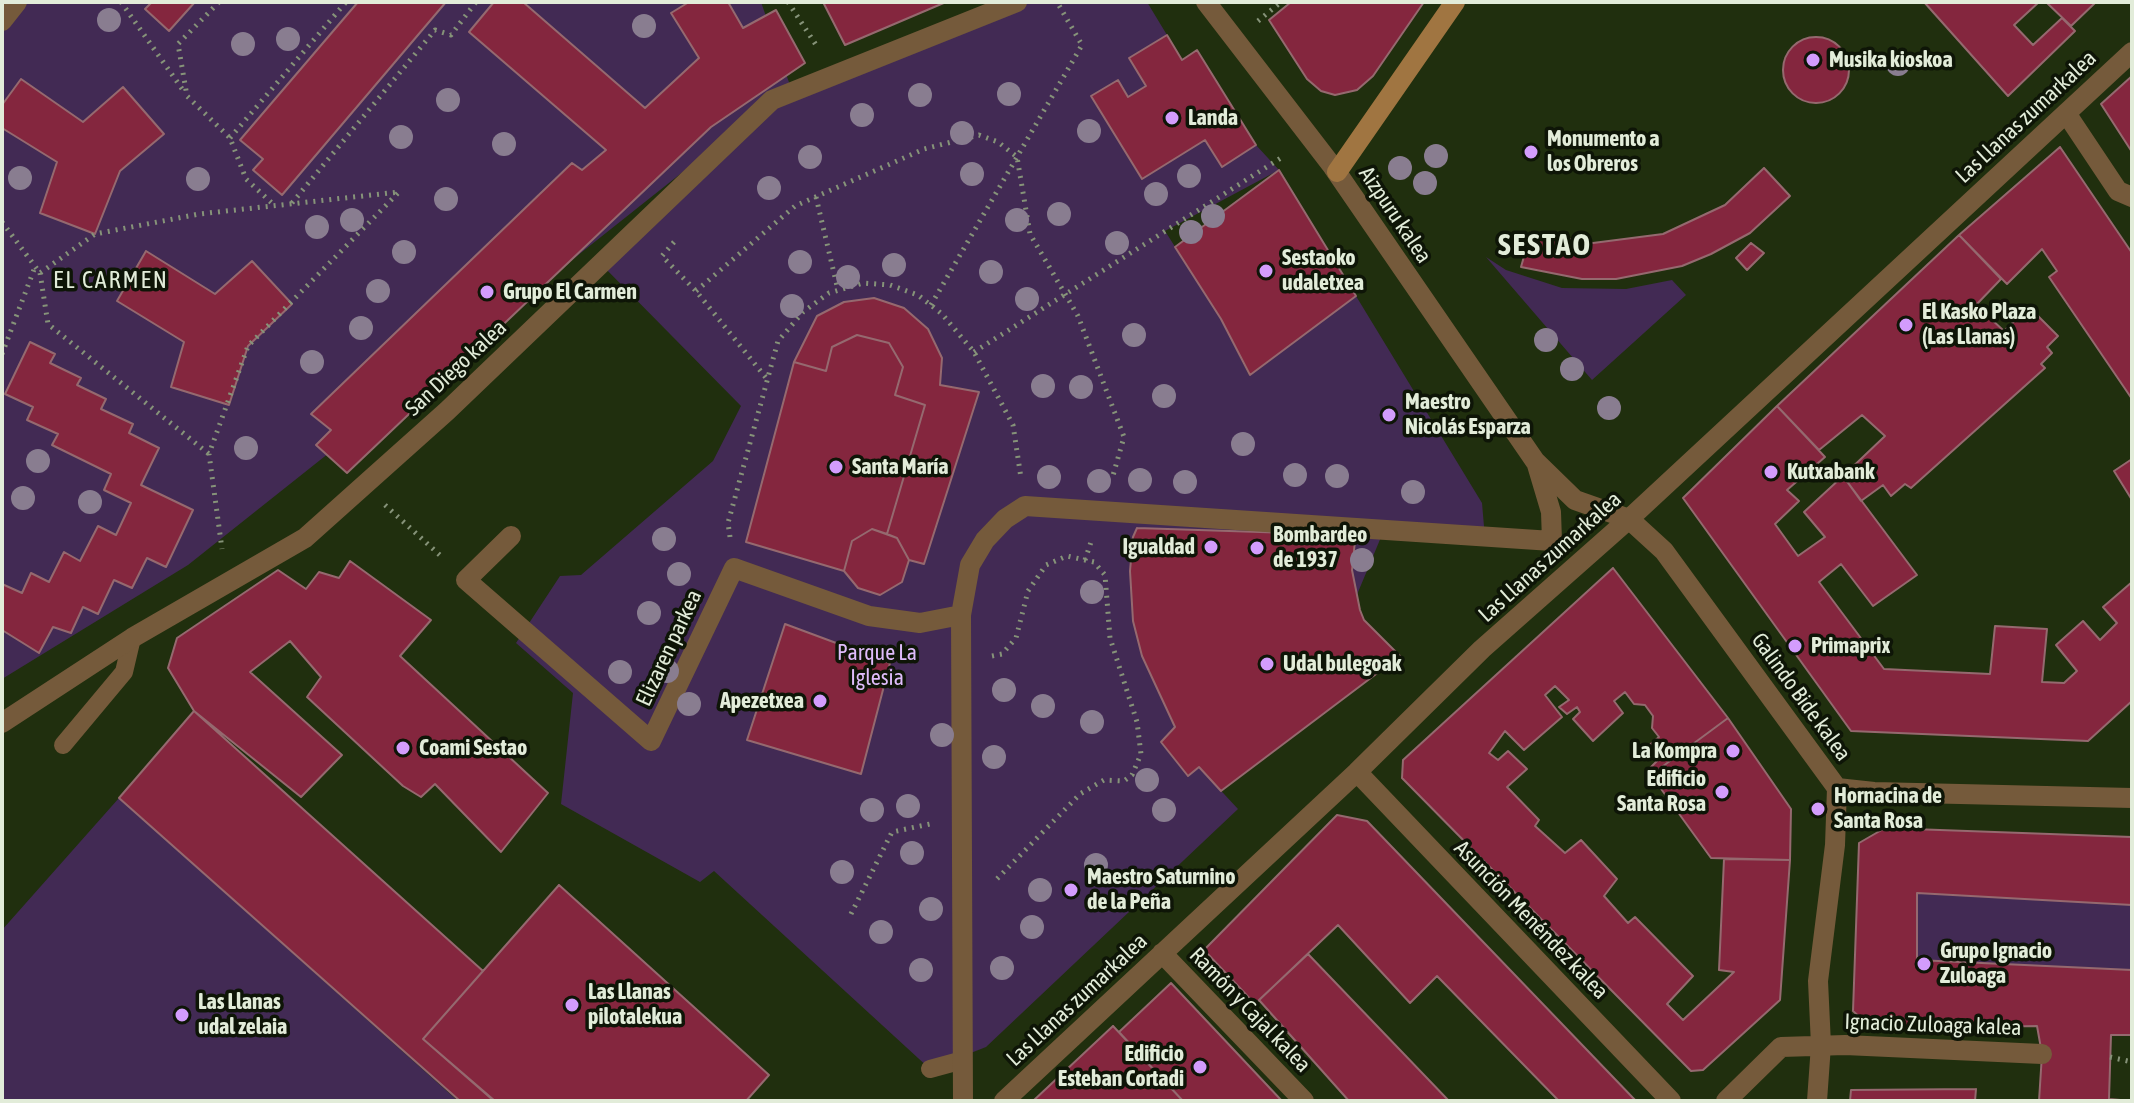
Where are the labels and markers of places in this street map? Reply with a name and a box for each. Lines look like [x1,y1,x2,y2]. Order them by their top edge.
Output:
place label: Musika kioskoa [1829,47,1953,73]
marker: Musika kioskoa [1804,51,1822,69]
place label: Landa [1188,105,1238,131]
marker: Landa [1163,109,1181,127]
place label: Monumento a los Obreros [1547,126,1660,178]
marker: Monumento a los Obreros [1522,143,1540,161]
place label: Sestaoko udaletxea [1282,245,1364,296]
marker: Sestaoko udaletxea [1257,262,1275,280]
place label: Grupo El Carmen [503,279,637,305]
marker: Grupo El Carmen [478,283,496,301]
place label: El Kasko Plaza (Las Llanas) [1922,299,2036,350]
marker: El Kasko Plaza (Las Llanas) [1897,316,1915,334]
place label: Maestro Nicolás Esparza [1405,389,1531,440]
marker: Maestro Nicolás Esparza [1380,406,1398,424]
place label: Santa María [852,454,948,480]
marker: Santa María [827,458,845,476]
place label: Kutxabank [1787,459,1875,485]
marker: Kutxabank [1762,463,1780,481]
place label: Bombardeo de 1937 [1273,522,1367,574]
place label: Igualdad [1122,534,1195,560]
marker: Igualdad [1202,538,1220,556]
marker: Bombardeo de 1937 [1248,539,1266,557]
place label: Primaprix [1811,633,1890,659]
marker: Primaprix [1786,637,1804,655]
place label: Udal bulegoak [1283,651,1401,677]
marker: Udal bulegoak [1258,655,1276,673]
place label: Apezetxea [720,688,804,714]
marker: Apezetxea [811,692,829,710]
place label: Coami Sestao [419,735,527,761]
place label: La Kompra [1632,738,1717,764]
marker: Coami Sestao [394,739,412,757]
marker: La Kompra [1724,742,1742,760]
place label: Edificio Santa Rosa [1617,766,1706,818]
marker: Edificio Santa Rosa [1713,783,1731,801]
place label: Hornacina de Santa Rosa [1834,783,1942,834]
marker: Hornacina de Santa Rosa [1809,800,1827,818]
place label: Maestro Saturnino de la Peña [1087,864,1236,916]
marker: Maestro Saturnino de la Peña [1062,881,1080,899]
place label: Grupo Ignacio Zuloaga [1940,938,2052,990]
marker: Grupo Ignacio Zuloaga [1915,955,1933,973]
place label: Las Llanas pilotalekua [588,979,682,1030]
place label: Las Llanas udal zelaia [198,989,287,1040]
marker: Las Llanas pilotalekua [563,996,581,1014]
marker: Las Llanas udal zelaia [173,1006,191,1024]
place label: Edificio Esteban Cortadi [1058,1041,1184,1092]
marker: Edificio Esteban Cortadi [1191,1058,1209,1076]

